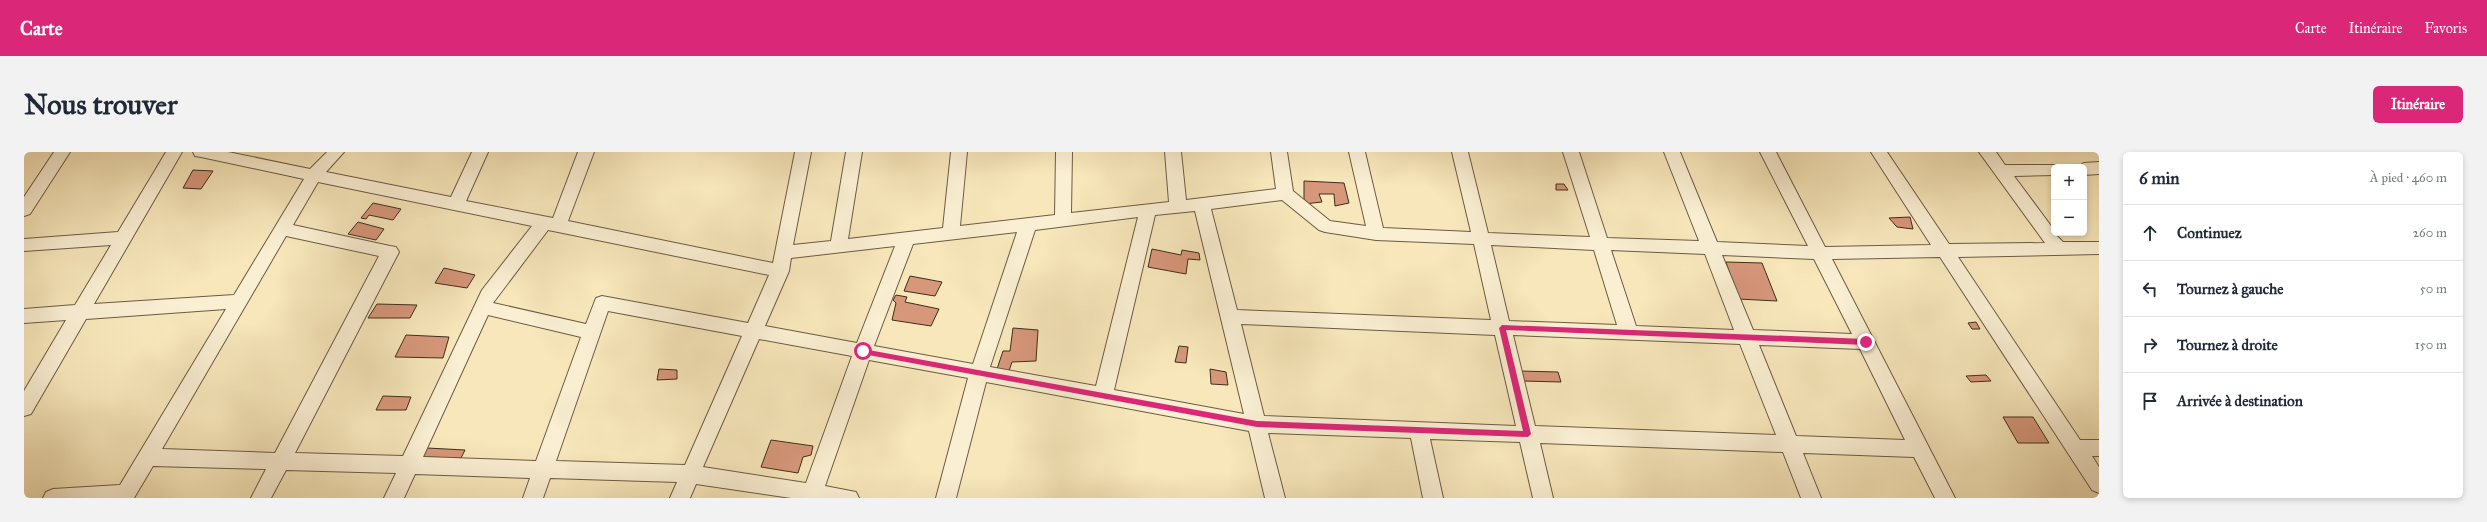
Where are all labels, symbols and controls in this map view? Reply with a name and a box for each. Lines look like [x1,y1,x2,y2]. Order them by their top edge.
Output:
text: Carte [20,17,63,40]
text: Carte [2295,20,2327,37]
text: Itinéraire [2349,20,2402,37]
text: Favoris [2424,20,2467,37]
button: Itinéraire [2373,86,2463,123]
text: Nous trouver [24,87,177,122]
map controls [2051,164,2087,236]
button: + [2051,164,2087,200]
text: 6 min [2139,168,2180,189]
text: À pied · 460 m [2370,170,2447,186]
button: − [2051,200,2087,236]
icon: ahead [2139,222,2161,244]
text: Continuez [2177,224,2242,242]
text: 260 m [2413,225,2447,241]
icon: left [2139,278,2161,300]
text: Tournez à gauche [2177,280,2284,298]
text: 50 m [2420,281,2447,297]
route end [1857,333,1875,351]
icon: right [2139,334,2161,356]
text: Tournez à droite [2177,336,2278,354]
text: 150 m [2415,337,2447,353]
route start [854,342,872,360]
icon: arrive [2139,390,2161,412]
text: Arrivée à destination [2177,392,2303,410]

